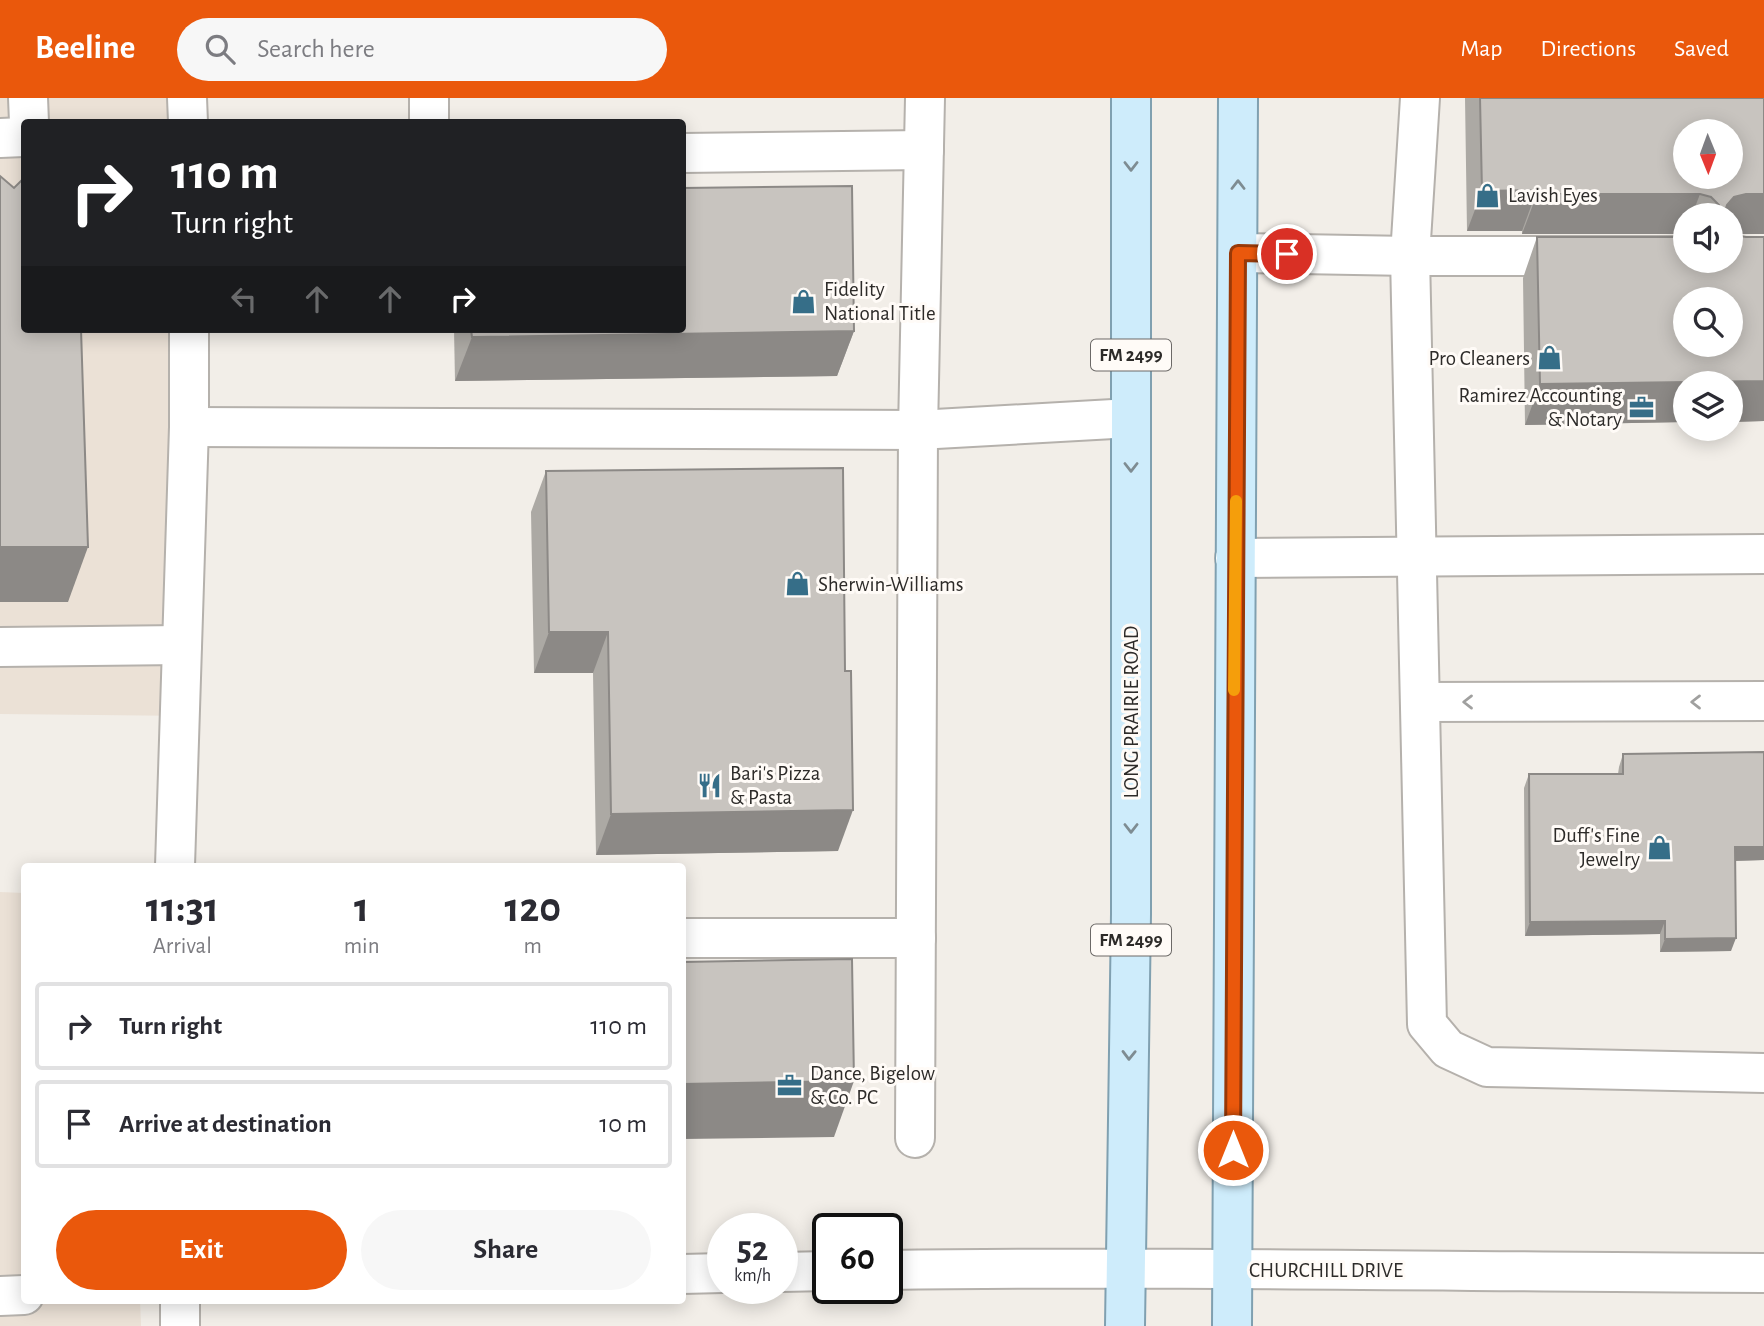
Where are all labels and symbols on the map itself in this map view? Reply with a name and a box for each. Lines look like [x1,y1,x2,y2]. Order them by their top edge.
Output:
north arrow [1673,119,1743,189]
one-way arrow [1123,161,1139,172]
one-way arrow [1230,179,1246,189]
shop icon: Lavish Eyes [1474,181,1502,209]
place label: Lavish Eyes [1508,185,1598,206]
pin [1257,224,1317,284]
place label: Fidelity National Title [824,279,936,324]
shop icon: Fidelity National Title [790,287,818,315]
road number: FM 2499 [1091,340,1171,370]
shop icon: Pro Cleaners [1536,344,1564,372]
place label: Pro Cleaners [1428,348,1530,369]
place label: Ramirez Accounting & Notary [1458,385,1623,430]
office icon: Ramirez Accounting & Notary [1628,393,1656,421]
one-way arrow [1123,462,1139,473]
shop icon: Sherwin-Williams [784,570,812,598]
place label: Sherwin-Williams [818,574,964,595]
street label: LONG PRAIRIE ROAD [1121,626,1142,798]
one-way arrow [1463,694,1473,710]
one-way arrow [1690,694,1701,710]
place label: Bari's Pizza & Pasta [730,763,821,808]
restaurant icon: Bari's Pizza & Pasta [696,771,724,799]
one-way arrow [1123,823,1139,834]
place label: Duff's Fine Jewelry [1553,825,1640,870]
shop icon: Duff's Fine Jewelry [1646,833,1674,861]
road number: FM 2499 [1091,925,1171,956]
one-way arrow [1121,1051,1137,1061]
place label: Dance, Bigelow & Co. PC [810,1063,935,1108]
office icon: Dance, Bigelow & Co. PC [776,1071,804,1099]
position arrow [1196,1113,1270,1187]
speed limit sign: 60 [812,1213,903,1304]
street label: CHURCHILL DRIVE [1249,1260,1403,1281]

